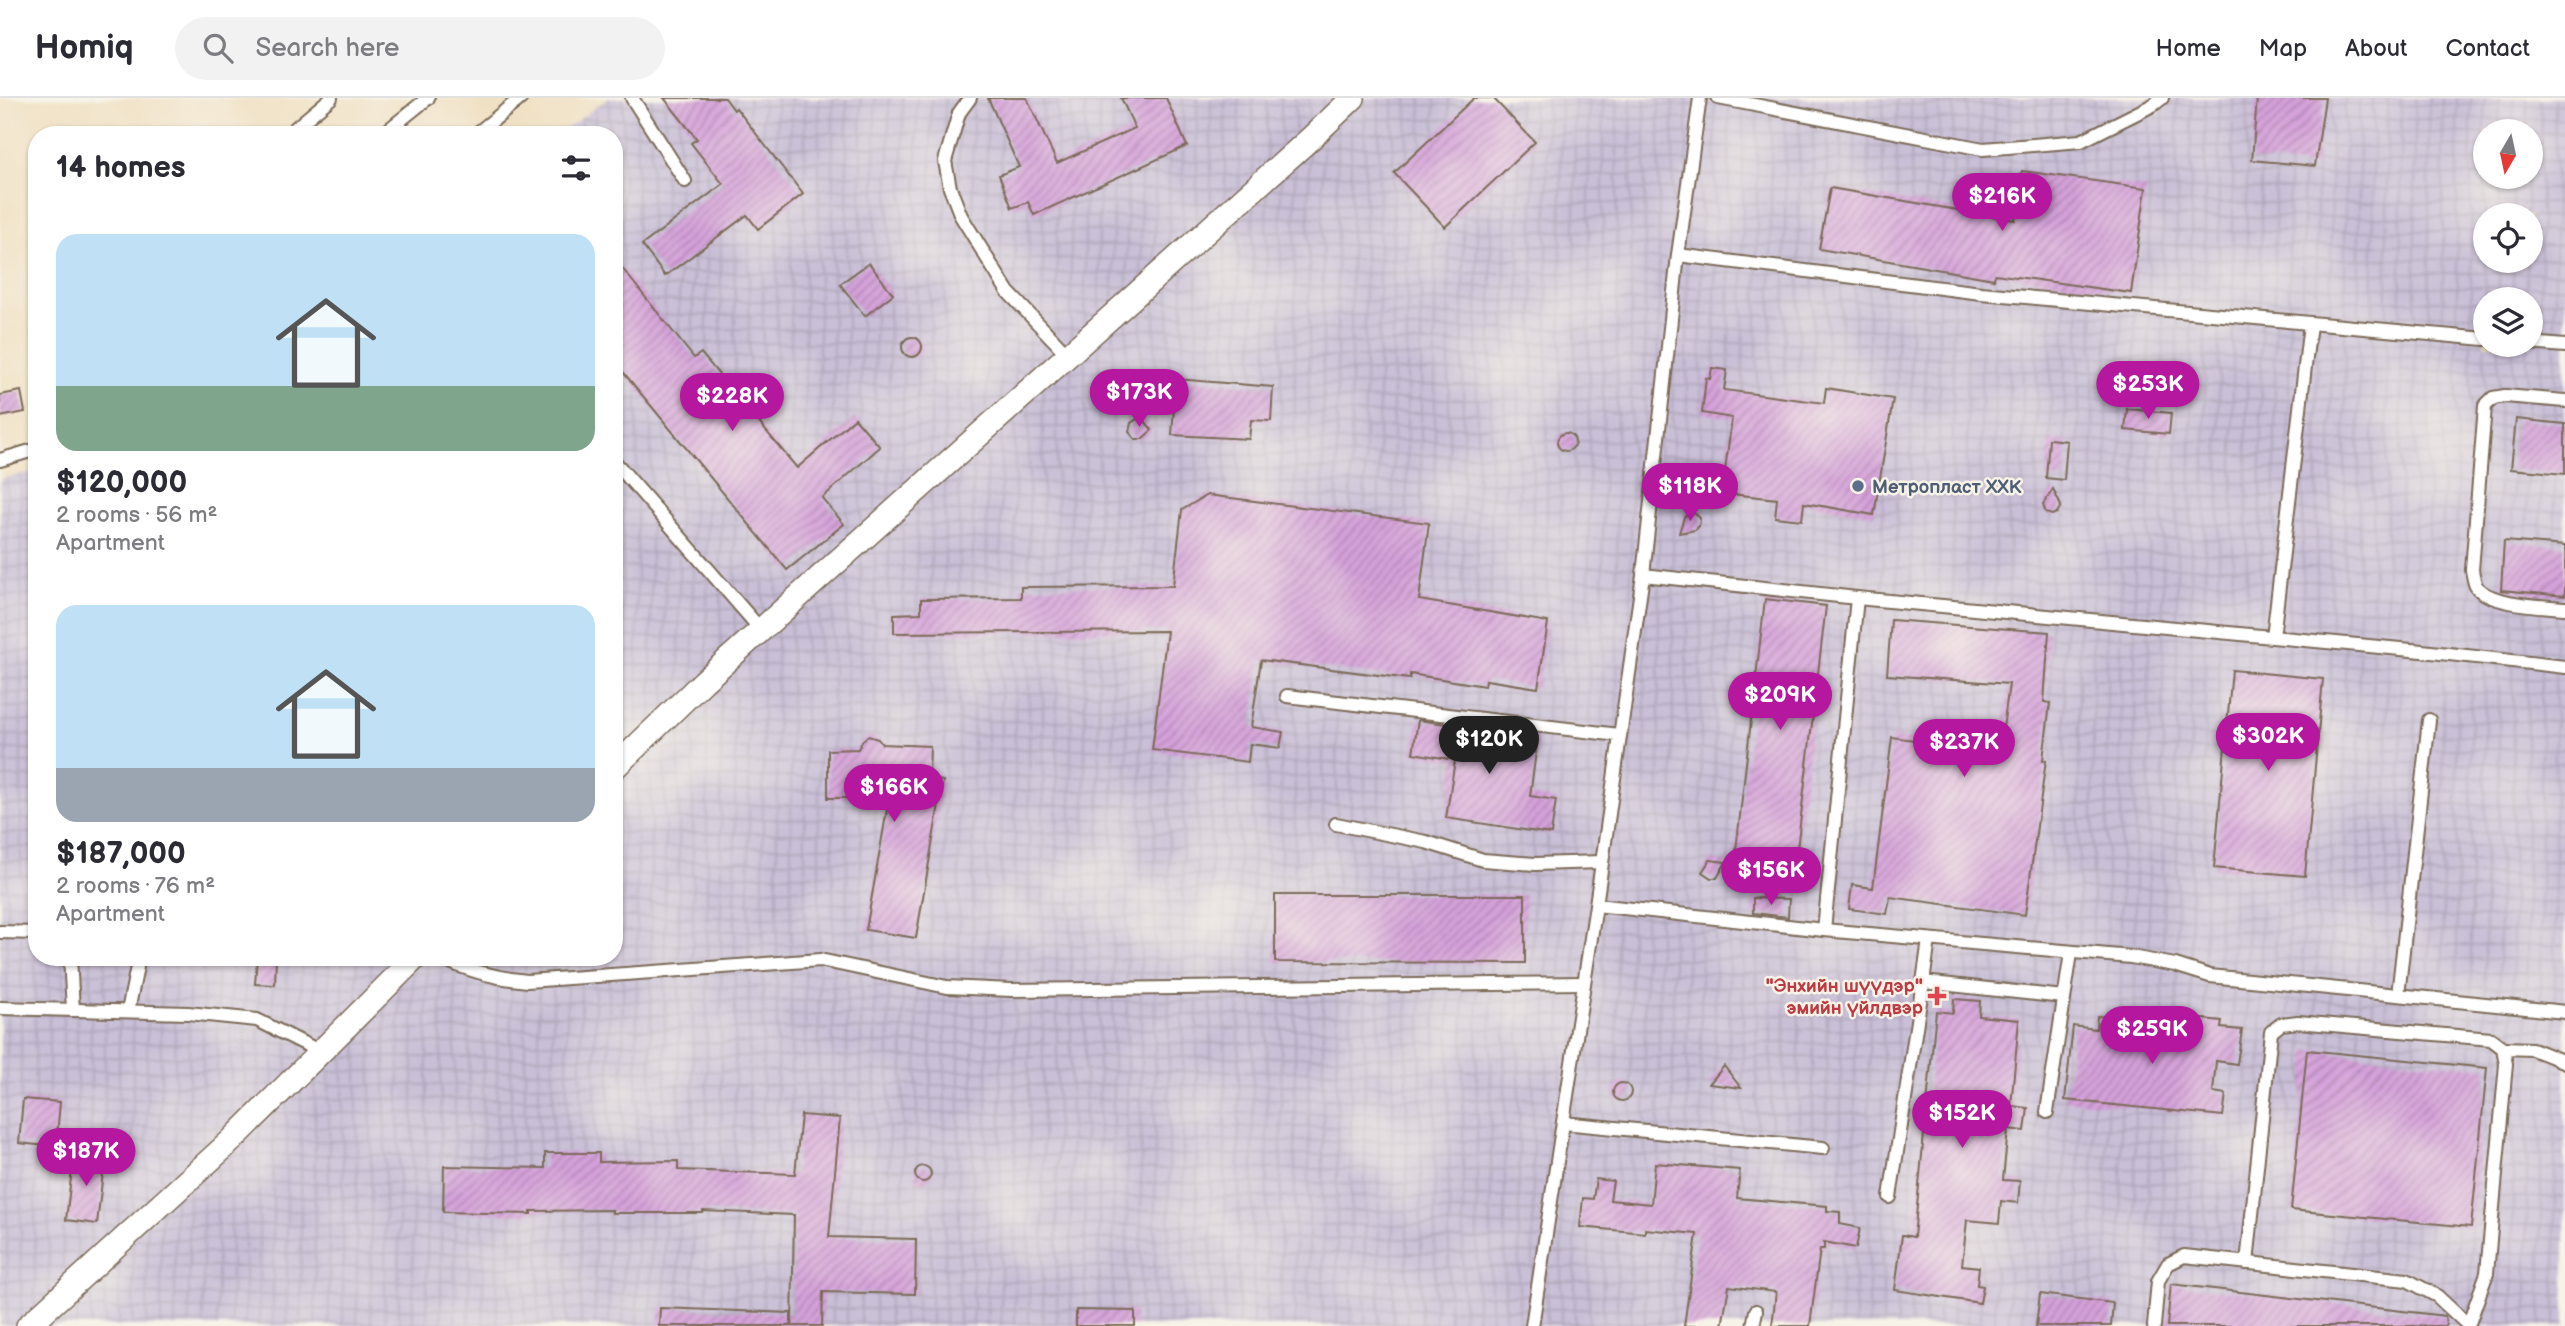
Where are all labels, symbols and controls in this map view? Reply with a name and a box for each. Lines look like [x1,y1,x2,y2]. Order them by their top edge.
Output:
search box [175,17,665,80]
text: Homiq [35,28,133,68]
icon: search [199,29,237,67]
text: Search here [255,33,400,64]
text: Home [2156,34,2221,63]
text: Map [2259,34,2307,63]
text: About [2345,34,2407,63]
text: Contact [2445,34,2530,63]
north arrow [2473,119,2543,189]
map controls [2473,119,2543,357]
icon: filters [557,149,595,187]
text: 14 homes [56,150,185,186]
pin: $216K [1953,174,2051,233]
text: $216K [1968,182,2036,210]
button: locate [2473,203,2543,273]
icon: home [263,280,389,406]
button: layers [2473,287,2543,357]
pin: $253K [2099,362,2197,421]
pin: $173K [1090,370,1188,429]
text: $253K [2112,370,2184,398]
pin: $228K [683,374,781,433]
text: $173K [1106,378,1172,406]
text: $228K [696,382,768,410]
pin: $118K [1641,464,1739,523]
text: $120,000 [56,465,187,501]
text: $118K [1658,472,1722,500]
place label: Метропласт ХХК [1872,476,2022,499]
marker: Метропласт ХХК [1850,478,1866,494]
text: 2 rooms · 56 m² [56,501,218,529]
text: Apartment [56,529,165,557]
icon: home [263,651,389,777]
pin: $209K [1731,672,1829,732]
text: $209K [1744,681,1816,709]
pin: $302K [2219,714,2317,773]
pin: $120K [1440,716,1538,776]
pin: $237K [1915,720,2013,779]
text: $302K [2232,722,2304,750]
text: $120K [1455,725,1523,753]
text: $237K [1929,728,1999,756]
pin: $166K [845,764,943,824]
text: $166K [860,773,928,801]
text: $187,000 [56,836,186,872]
pin: $156K [1722,848,1820,907]
text: $156K [1737,856,1805,884]
text: 2 rooms · 76 m² [56,872,215,900]
text: Apartment [56,900,165,928]
place label: "Энхийн шүүдэр" эмийн үйлдвэр [1765,975,1924,1020]
marker: "Энхийн шүүдэр" эмийн үйлдвэр [1929,988,1945,1004]
pin: $259K [2103,1006,2201,1066]
text: $259K [2116,1015,2188,1043]
pin: $152K [1913,1090,2011,1150]
text: $152K [1928,1099,1996,1127]
pin: $187K [37,1128,135,1188]
text: $187K [53,1137,120,1165]

